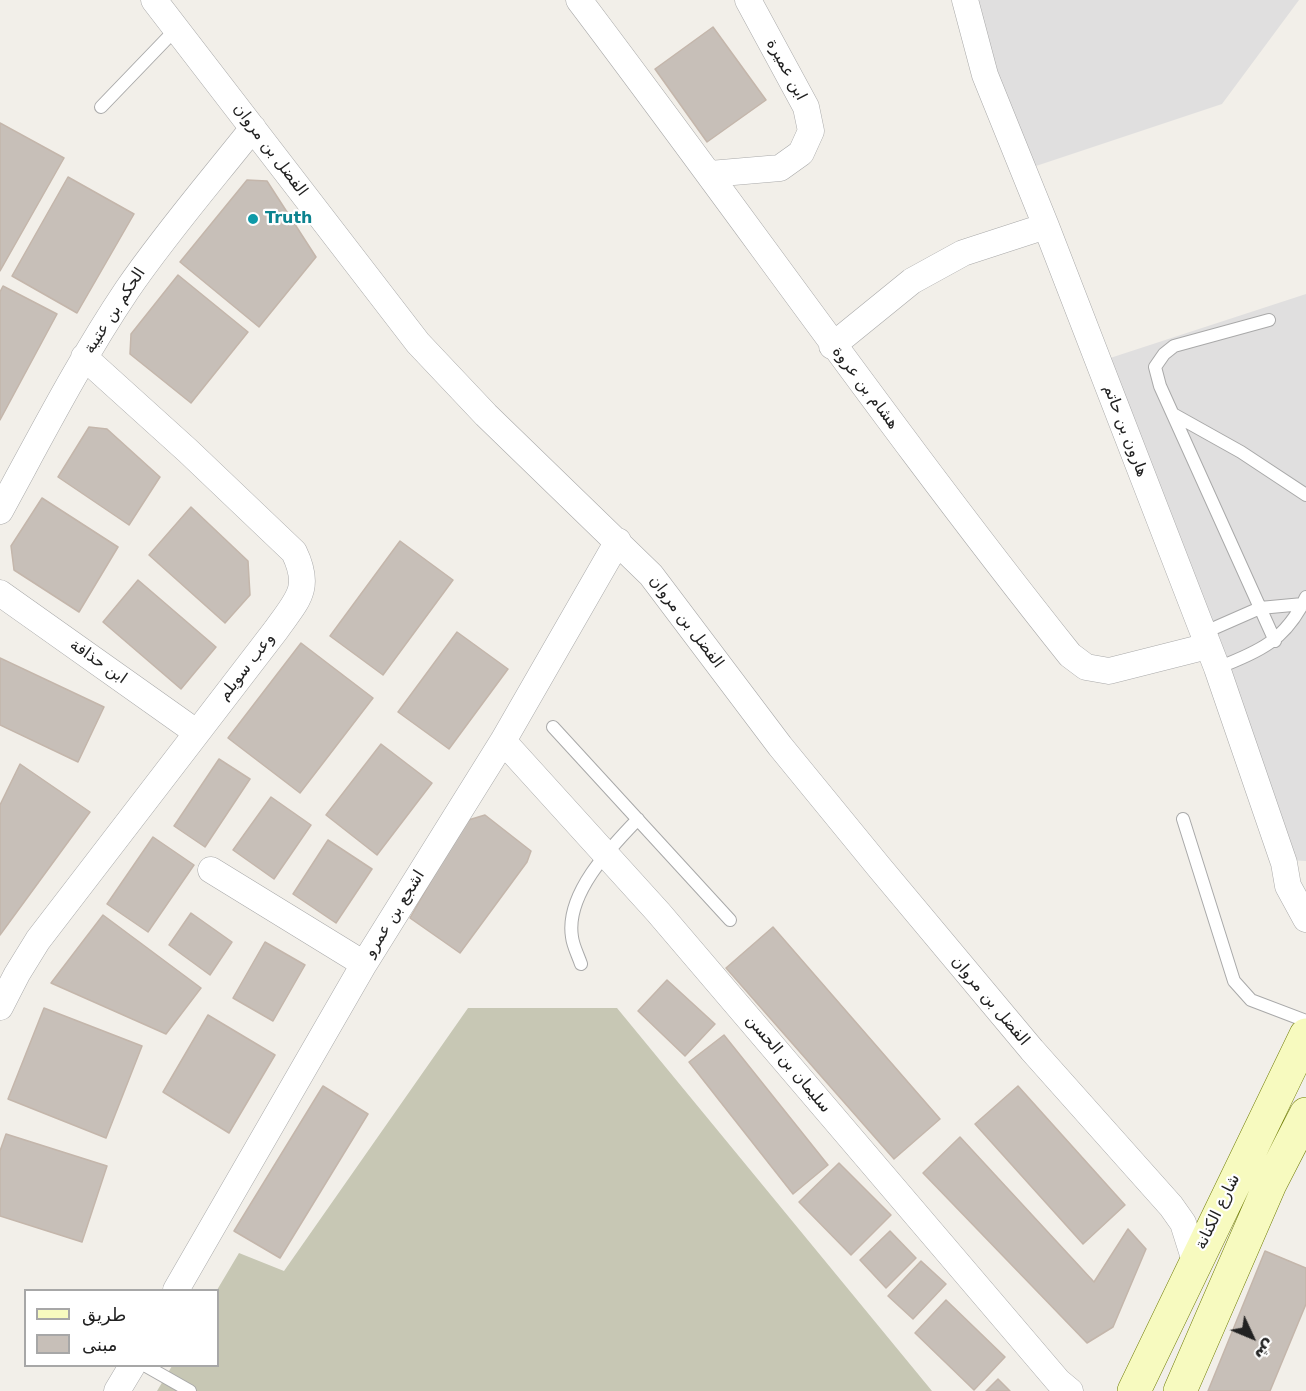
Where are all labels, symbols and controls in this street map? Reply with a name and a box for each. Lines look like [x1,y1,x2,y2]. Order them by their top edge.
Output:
street label: ابن عميرة [762,36,810,104]
street label: الفضل بن مروان [229,100,311,200]
place label: Truth [265,209,312,229]
marker: Truth [246,212,260,226]
street label: الحكم بن عتيبة [80,264,150,358]
street label: هشام بن عروة [828,343,902,433]
street label: هارون بن حاتم [1099,382,1151,480]
street label: الفضل بن مروان [645,572,727,672]
street label: وعب سويلم [215,630,279,704]
street label: ابن حذافة [66,635,130,689]
street label: اشجع بن عمرو [361,867,429,961]
street label: الفضل بن مروان [947,952,1033,1050]
street label: سليمان بن الحسن [741,1011,835,1117]
street label: شارع الكنانة [1192,1171,1244,1253]
legend [24,1289,219,1367]
text: طريق [82,1304,126,1325]
north arrow [1222,1307,1282,1367]
text: مبنى [82,1334,118,1355]
text: ش [1251,1335,1280,1364]

